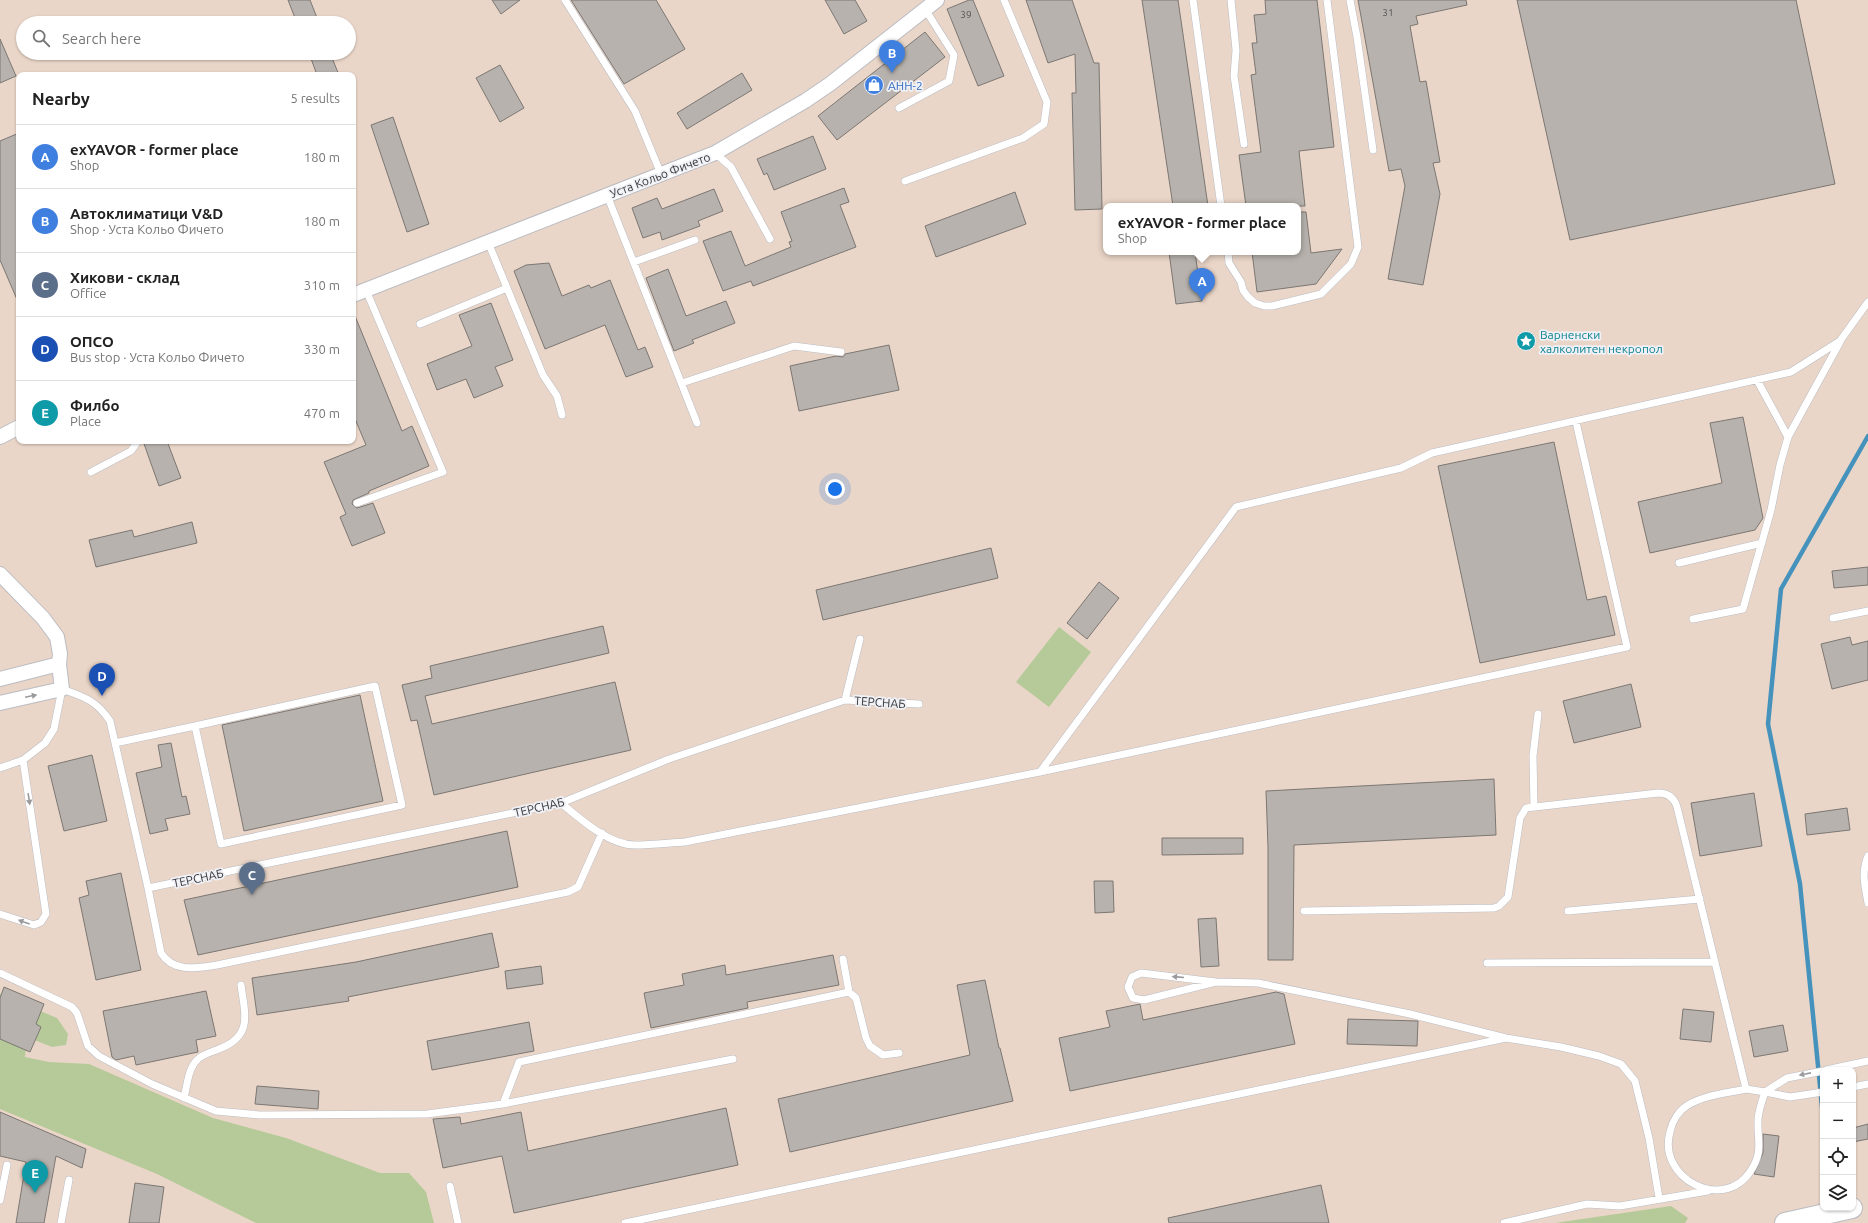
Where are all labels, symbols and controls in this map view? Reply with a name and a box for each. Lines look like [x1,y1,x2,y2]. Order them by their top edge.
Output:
house number: 31 [1382,7,1394,18]
house number: 39 [960,9,972,20]
search box [16,16,356,60]
icon: search [30,27,52,49]
text: Search here [62,30,141,47]
pin: B [879,40,905,73]
shop icon: АНН-2 [863,74,885,96]
place label: АНН-2 [888,79,923,92]
text: Nearby [32,89,90,108]
text: 5 results [290,91,340,105]
text: exYAVOR - former place [70,141,239,158]
text: A [40,150,50,164]
text: 180 m [304,150,340,164]
street label: Уста Кольо Фичето [608,150,712,200]
text: Shop [70,158,99,172]
popup [1103,203,1301,255]
text: Автоклиматици V&D [70,205,223,222]
text: B [41,214,49,228]
text: 180 m [304,214,340,228]
text: exYAVOR - former place [1118,214,1286,231]
text: Shop · Уста Кольо Фичето [70,222,224,236]
text: Shop [1118,231,1147,245]
pin: A [1189,268,1215,301]
text: Хикови - склад [70,269,180,286]
text: C [41,278,49,292]
text: 310 m [304,278,340,292]
text: Office [70,286,106,300]
place label: Варненски халколитен некропол [1540,328,1663,355]
place icon: Варненски халколитен некропол [1515,330,1537,352]
text: ОПСО [70,333,114,350]
text: D [40,342,50,356]
text: 330 m [304,342,340,356]
text: Bus stop · Уста Кольо Фичето [70,350,245,364]
text: Филбо [70,397,119,414]
text: E [41,406,49,420]
text: 470 m [304,406,340,420]
text: Place [70,414,101,428]
your location [825,479,845,499]
pin: D [89,663,115,696]
one-way arrow [25,692,37,698]
street label: ТЕРСНАБ [854,694,906,710]
one-way arrow [26,793,32,805]
street label: ТЕРСНАБ [512,795,566,819]
pin: C [239,862,265,895]
street label: ТЕРСНАБ [171,866,225,890]
one-way arrow [17,919,29,925]
one-way arrow [1172,973,1184,980]
map controls [1820,1067,1856,1211]
button: + [1820,1067,1856,1103]
one-way arrow [1799,1072,1811,1078]
button: − [1820,1103,1856,1139]
button: locate [1820,1139,1856,1175]
pin: E [22,1160,48,1193]
button: layers [1820,1175,1856,1211]

